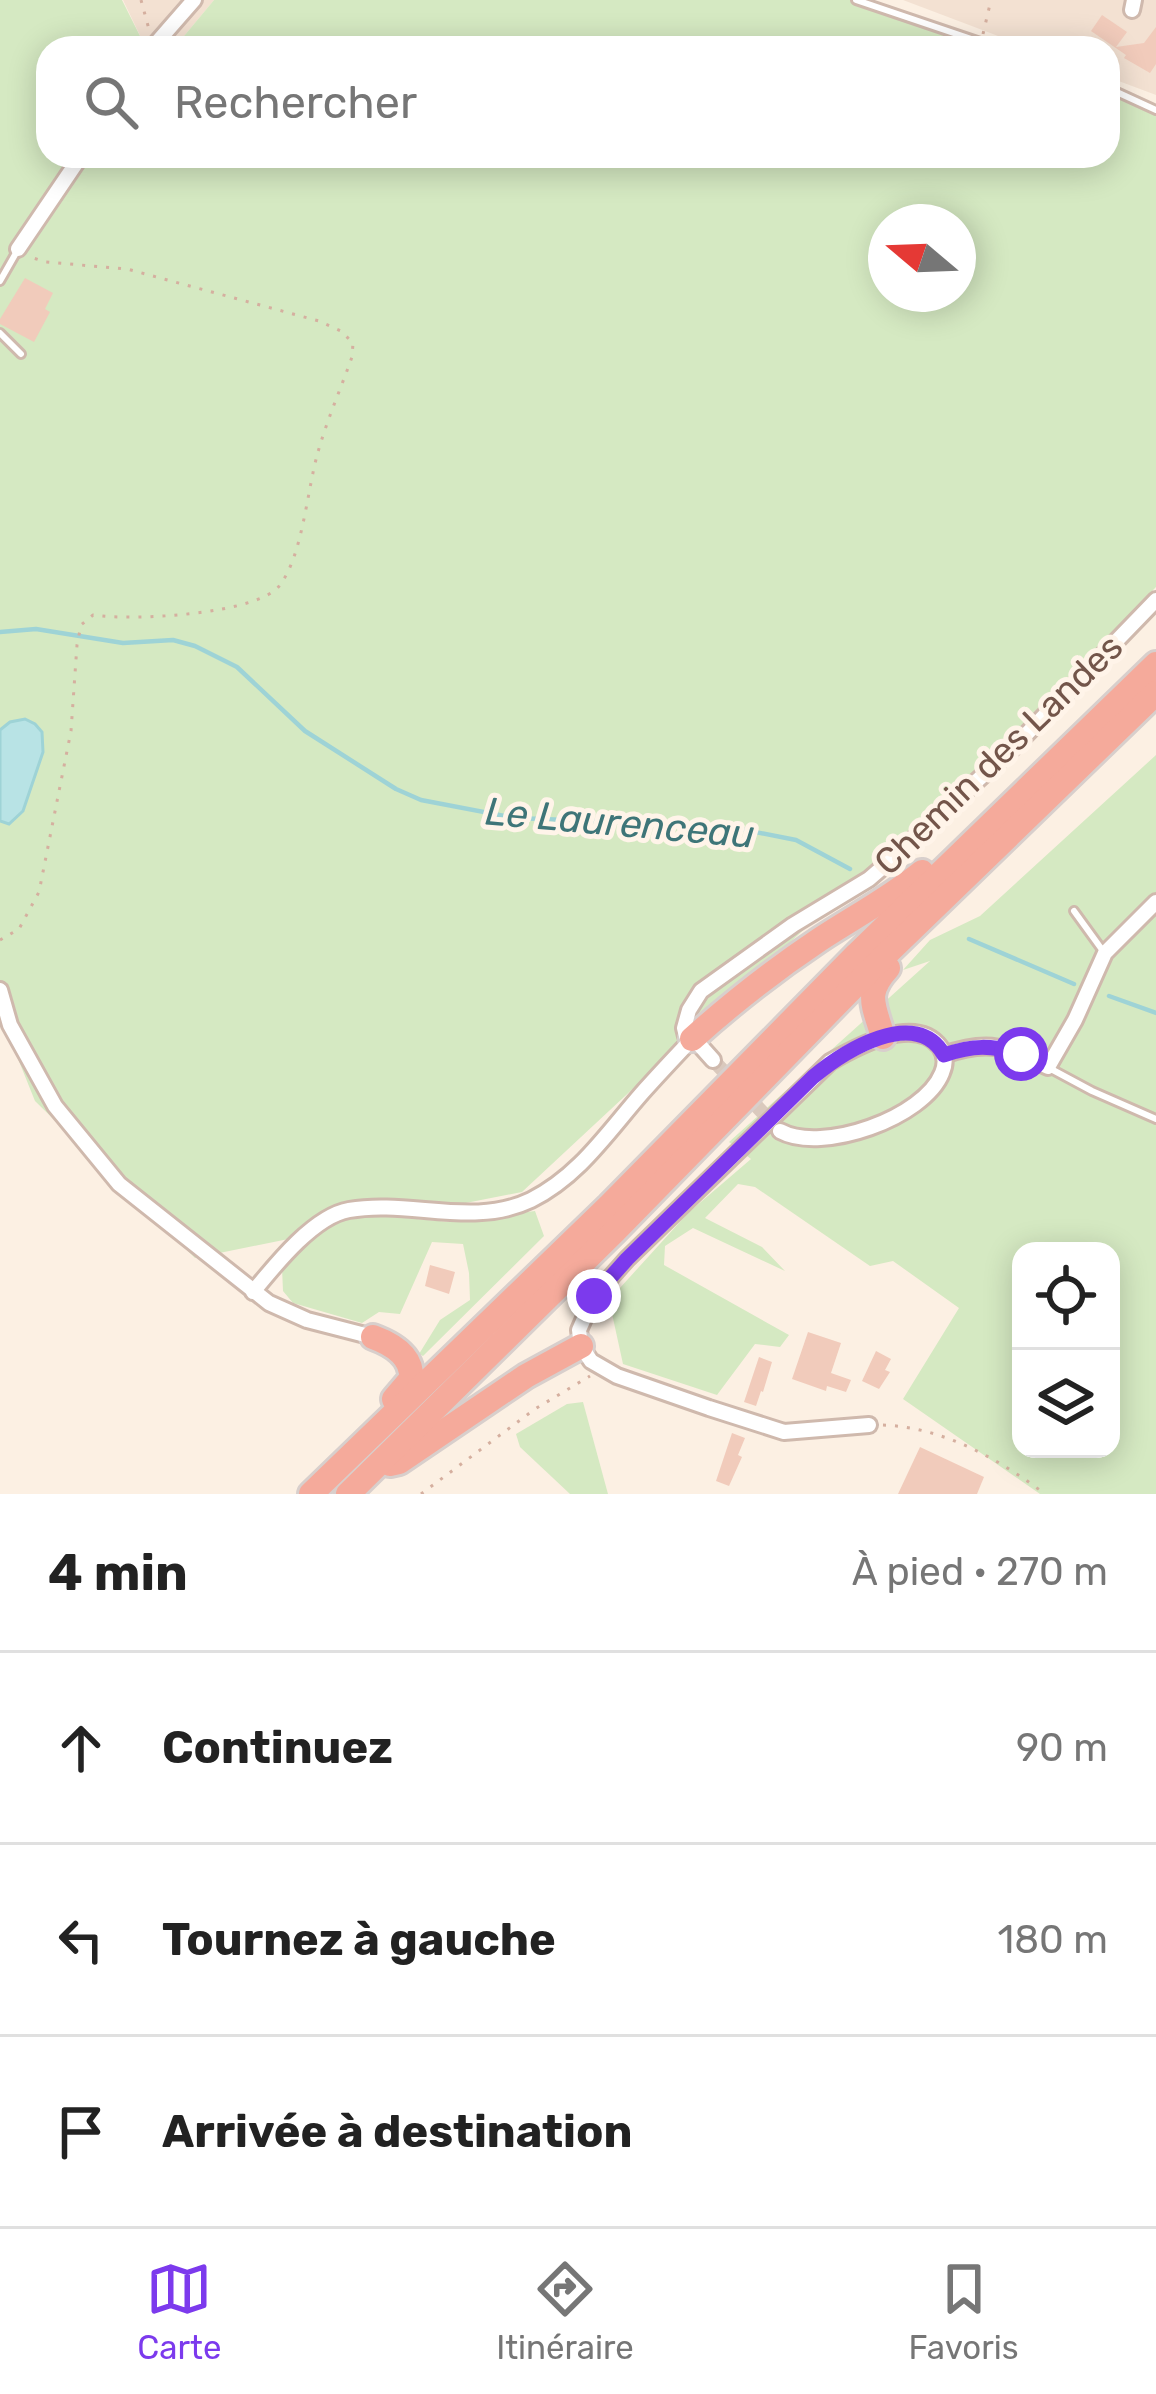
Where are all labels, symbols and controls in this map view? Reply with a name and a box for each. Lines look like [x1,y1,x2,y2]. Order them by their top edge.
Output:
search box [36,36,1120,168]
icon: search [78,69,144,135]
text: Rechercher [174,76,417,129]
north arrow [868,204,976,312]
street label: Chemin des Landes [865,625,1131,884]
water label: Le Laurenceau [483,788,757,858]
route start [994,1027,1048,1081]
map controls [1012,1242,1120,1458]
button: locate [1012,1242,1120,1350]
route end [567,1269,621,1323]
button: layers [1012,1350,1120,1458]
text: 4 min [48,1542,188,1603]
text: À pied · 270 m [852,1549,1108,1595]
icon: ahead [48,1715,114,1781]
text: Continuez [162,1721,393,1774]
text: 90 m [1016,1725,1108,1771]
icon: left [48,1907,114,1973]
text: Tournez à gauche [162,1913,556,1966]
text: 180 m [998,1917,1108,1963]
icon: arrive [48,2099,114,2165]
text: Arrivée à destination [162,2105,632,2158]
tab: Carte [137,2256,221,2367]
tab: Itinéraire [496,2256,634,2367]
tab: Favoris [908,2256,1019,2367]

